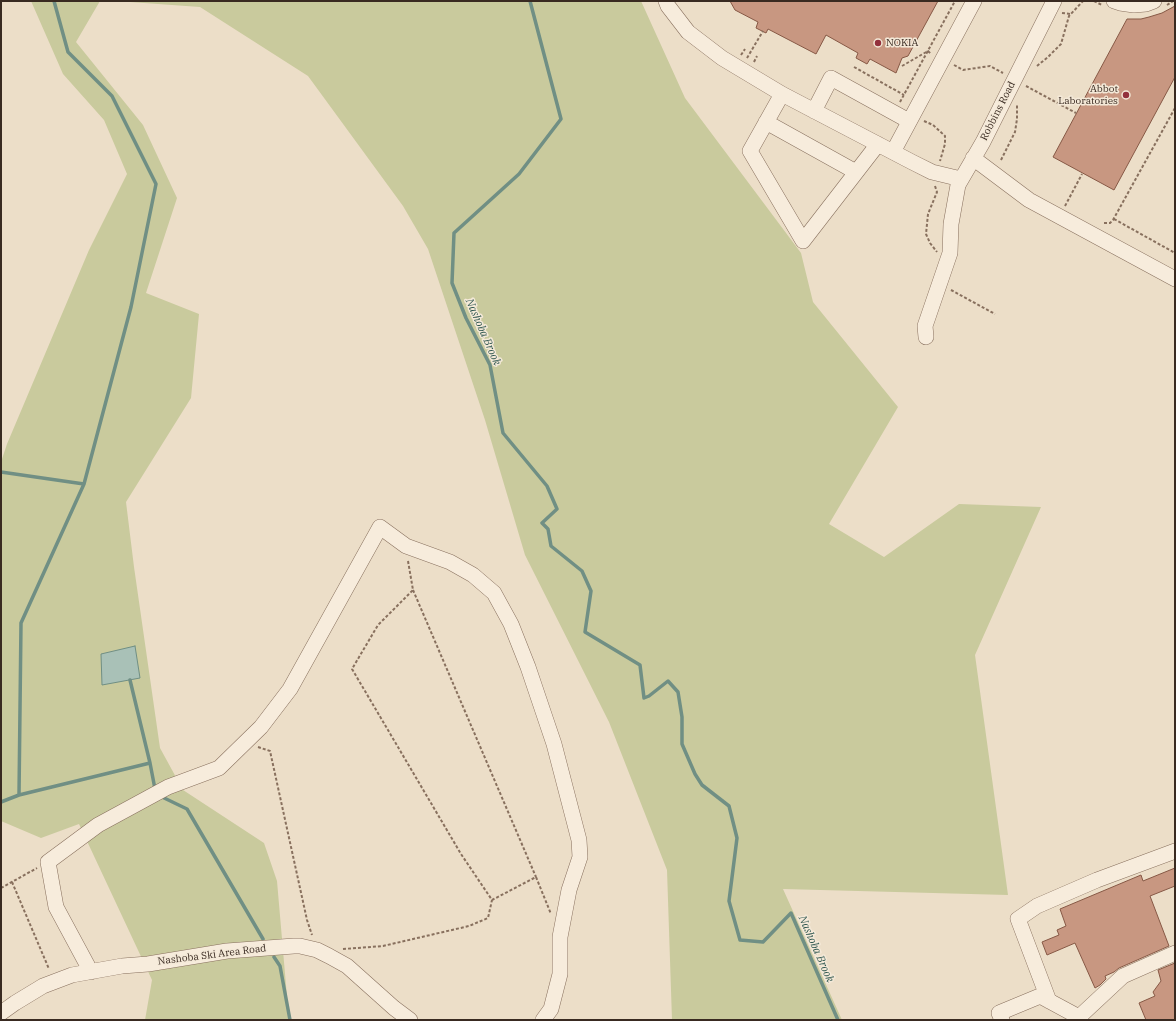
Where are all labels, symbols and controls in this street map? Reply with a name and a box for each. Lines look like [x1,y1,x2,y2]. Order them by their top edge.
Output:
place label: NOKIA [886,37,918,49]
marker: NOKIA [873,38,883,48]
street label: Robbins Road [978,79,1018,143]
place label: Abbot Laboratories [1058,83,1118,106]
marker: Abbot Laboratories [1121,90,1131,100]
water label: Nashoba Brook [462,297,504,367]
water label: Nashoba Brook [795,914,837,984]
street label: Nashoba Ski Area Road [157,942,267,968]

